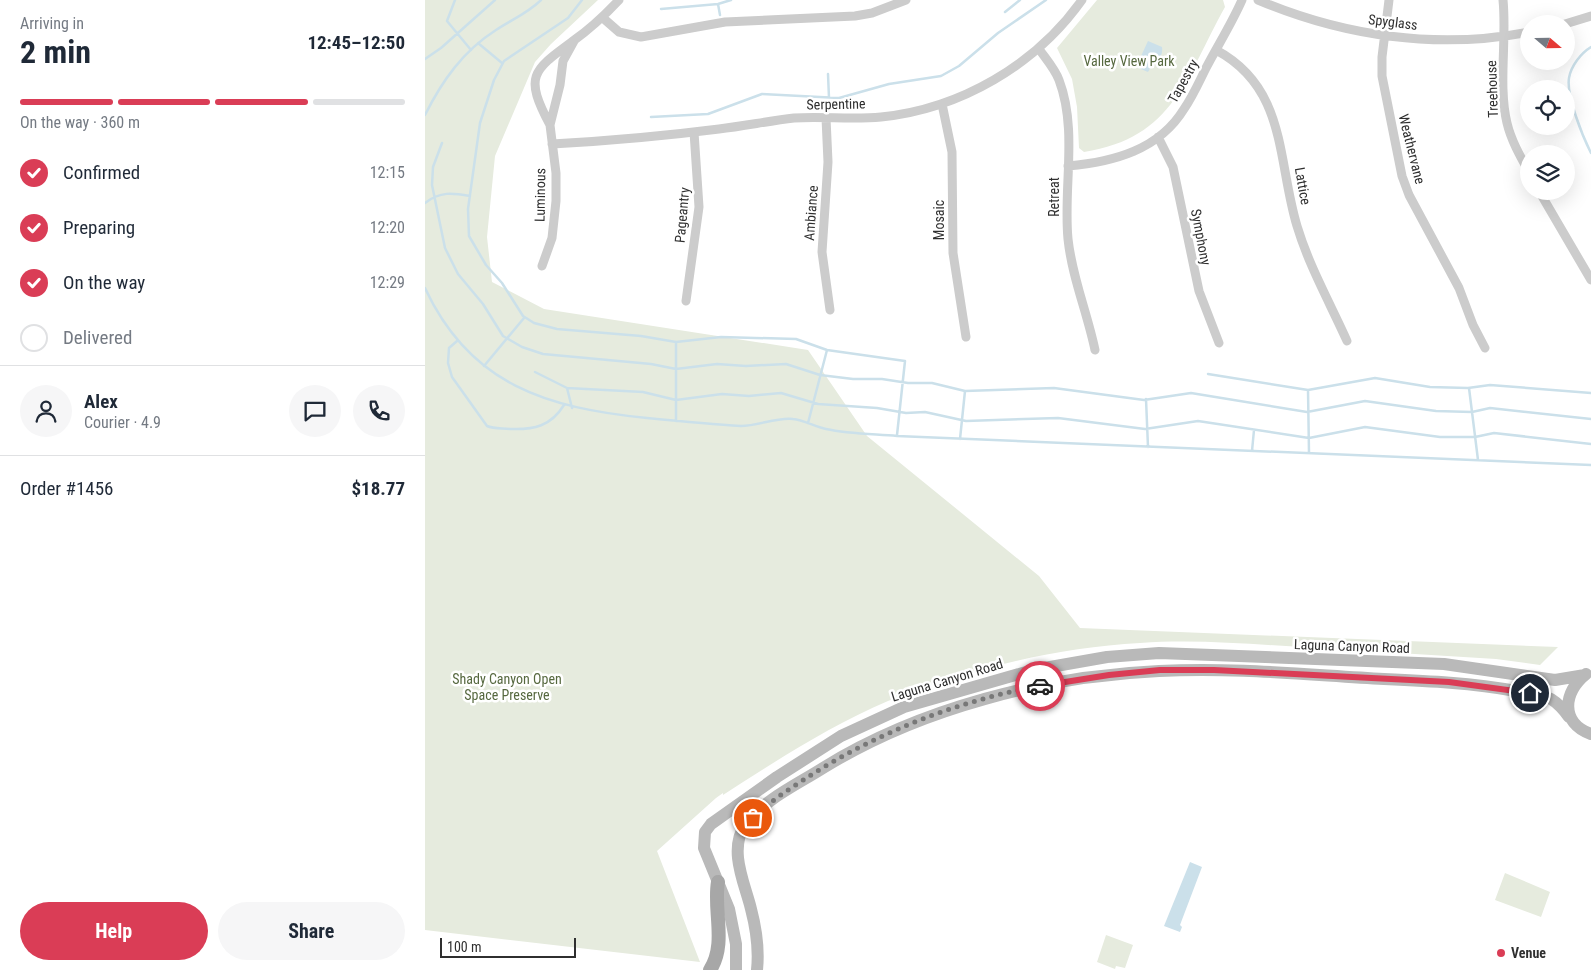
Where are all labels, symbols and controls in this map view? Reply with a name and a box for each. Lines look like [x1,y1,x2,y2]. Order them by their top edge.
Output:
street label: Spyglass [1367,11,1419,33]
text: Arriving in [20,14,84,33]
north arrow [1520,15,1575,70]
map controls [1520,15,1575,200]
text: 12:45–12:50 [307,31,405,54]
text: 2 min [20,33,91,71]
park label: Valley View Park [1083,53,1175,69]
street label: Tapestry [1165,56,1202,106]
street label: Treehouse [1483,60,1501,118]
button: locate [1520,80,1575,135]
street label: Serpentine [806,95,866,113]
street label: Weathervane [1396,112,1429,186]
text: On the way · 360 m [20,113,140,132]
button: layers [1520,145,1575,200]
icon: check [20,159,48,187]
text: Confirmed [63,161,140,184]
text: 12:15 [370,163,405,182]
street label: Lattice [1292,166,1314,206]
street label: Luminous [532,168,548,222]
street label: Retreat [1046,177,1062,217]
street label: Ambiance [801,184,821,241]
street label: Pageantry [672,186,692,243]
street label: Mosaic [931,200,947,240]
street label: Symphony [1188,208,1214,267]
icon: check [20,214,48,242]
text: Preparing [63,216,135,239]
text: 12:20 [370,218,405,237]
icon: check [20,269,48,297]
text: On the way [63,271,145,294]
text: 12:29 [370,273,405,292]
text: Delivered [63,326,132,349]
button: person [20,385,72,437]
button: chat [289,385,341,437]
button: phone [353,385,405,437]
text: Alex [84,390,118,413]
text: Courier · 4.9 [84,413,161,432]
text: Order #1456 [20,477,113,500]
text: $18.77 [351,477,405,500]
street label: Laguna Canyon Road [1294,636,1410,656]
street label: Laguna Canyon Road [889,655,1005,705]
courier [1015,661,1065,711]
park label: Shady Canyon Open Space Preserve [452,671,562,703]
icon: car [1026,672,1054,700]
pin [1509,672,1551,714]
icon: home [1516,679,1544,707]
pin [732,797,774,839]
icon: bag [739,804,767,832]
button: Help [20,902,208,960]
button: Share [218,902,405,960]
scale bar [440,935,576,958]
text: 100 m [447,939,482,955]
place label: Venue [1511,945,1546,961]
marker: Venue [1495,947,1507,959]

